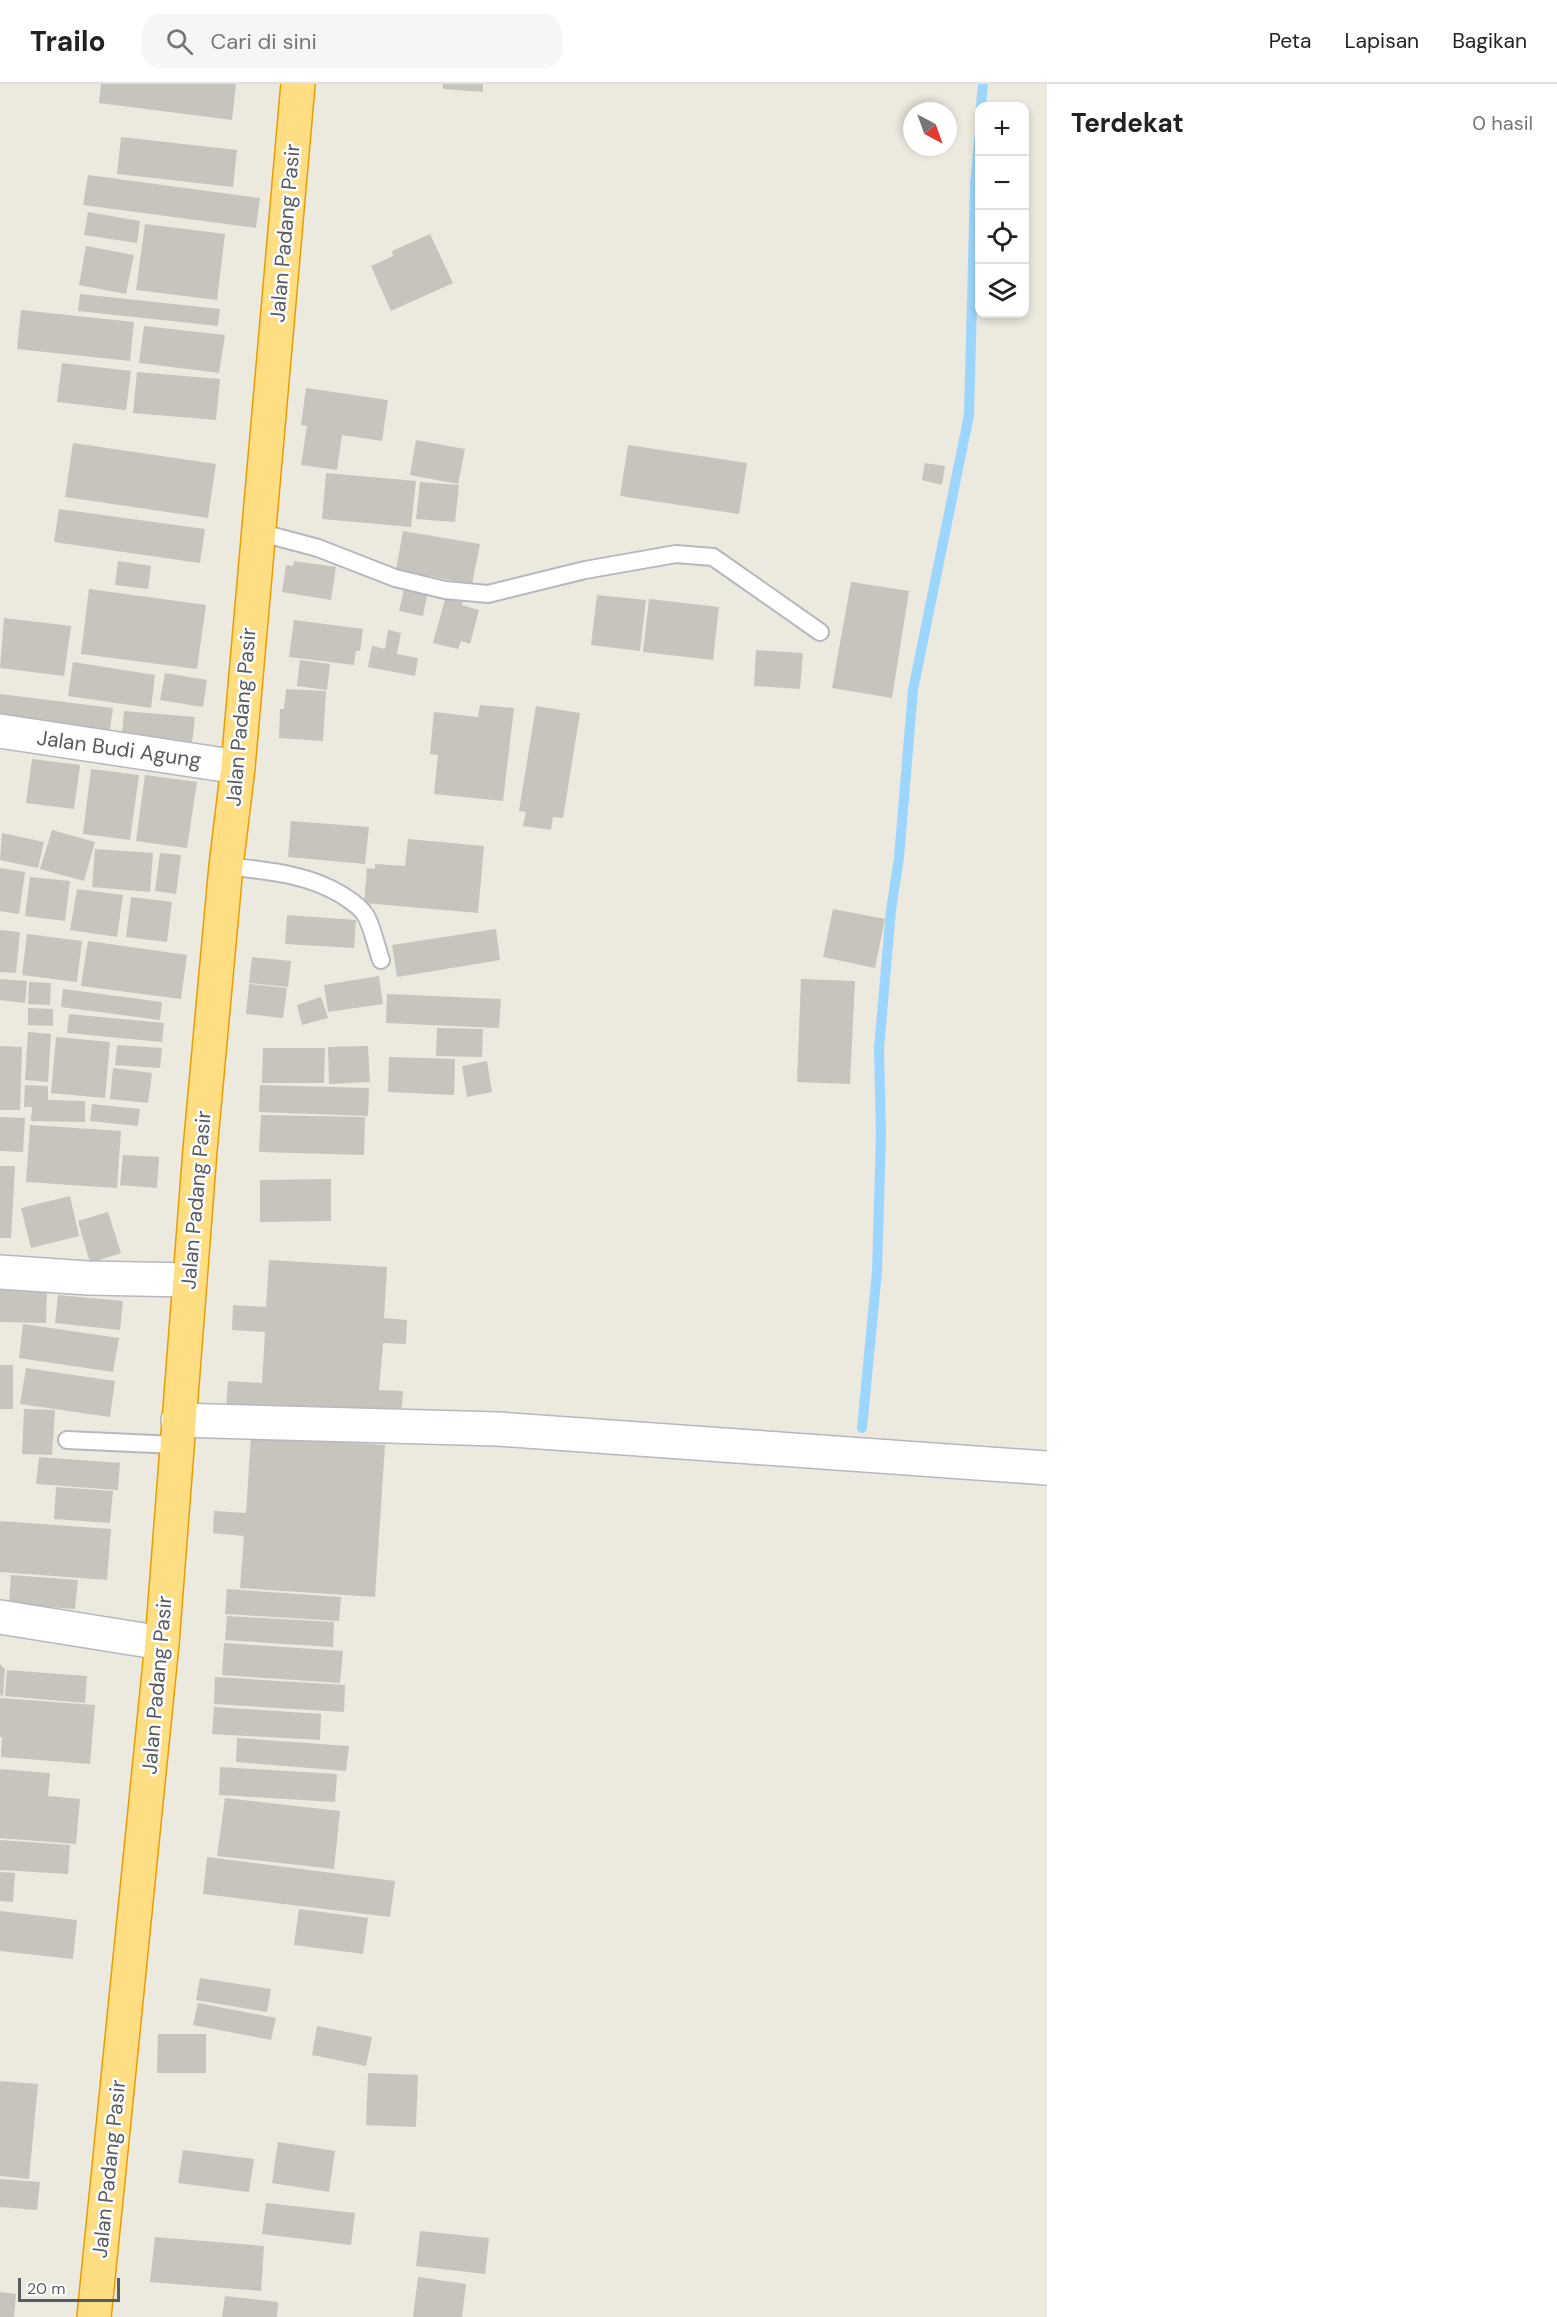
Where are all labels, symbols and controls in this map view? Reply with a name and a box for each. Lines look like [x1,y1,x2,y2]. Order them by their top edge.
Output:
search box [142,14,562,68]
text: Trailo [30,23,106,60]
icon: search [163,25,196,58]
text: Cari di sini [211,27,317,56]
text: Peta [1269,27,1311,55]
text: Lapisan [1344,27,1419,55]
text: Bagikan [1452,27,1527,55]
north arrow [903,102,957,156]
map controls [975,102,1029,318]
button: + [975,102,1029,156]
text: Terdekat [1071,106,1184,140]
text: 0 hasil [1472,110,1533,136]
street label: Jalan Padang Pasir [263,142,307,323]
button: − [975,156,1029,210]
button: locate [975,210,1029,264]
button: layers [975,264,1029,318]
street label: Jalan Padang Pasir [219,626,263,807]
street label: Jalan Budi Agung [35,724,203,774]
street label: Jalan Padang Pasir [174,1109,218,1290]
street label: Jalan Padang Pasir [135,1594,179,1775]
street label: Jalan Padang Pasir [86,2078,132,2260]
scale bar [18,2275,120,2302]
text: 20 m [27,2278,66,2299]

